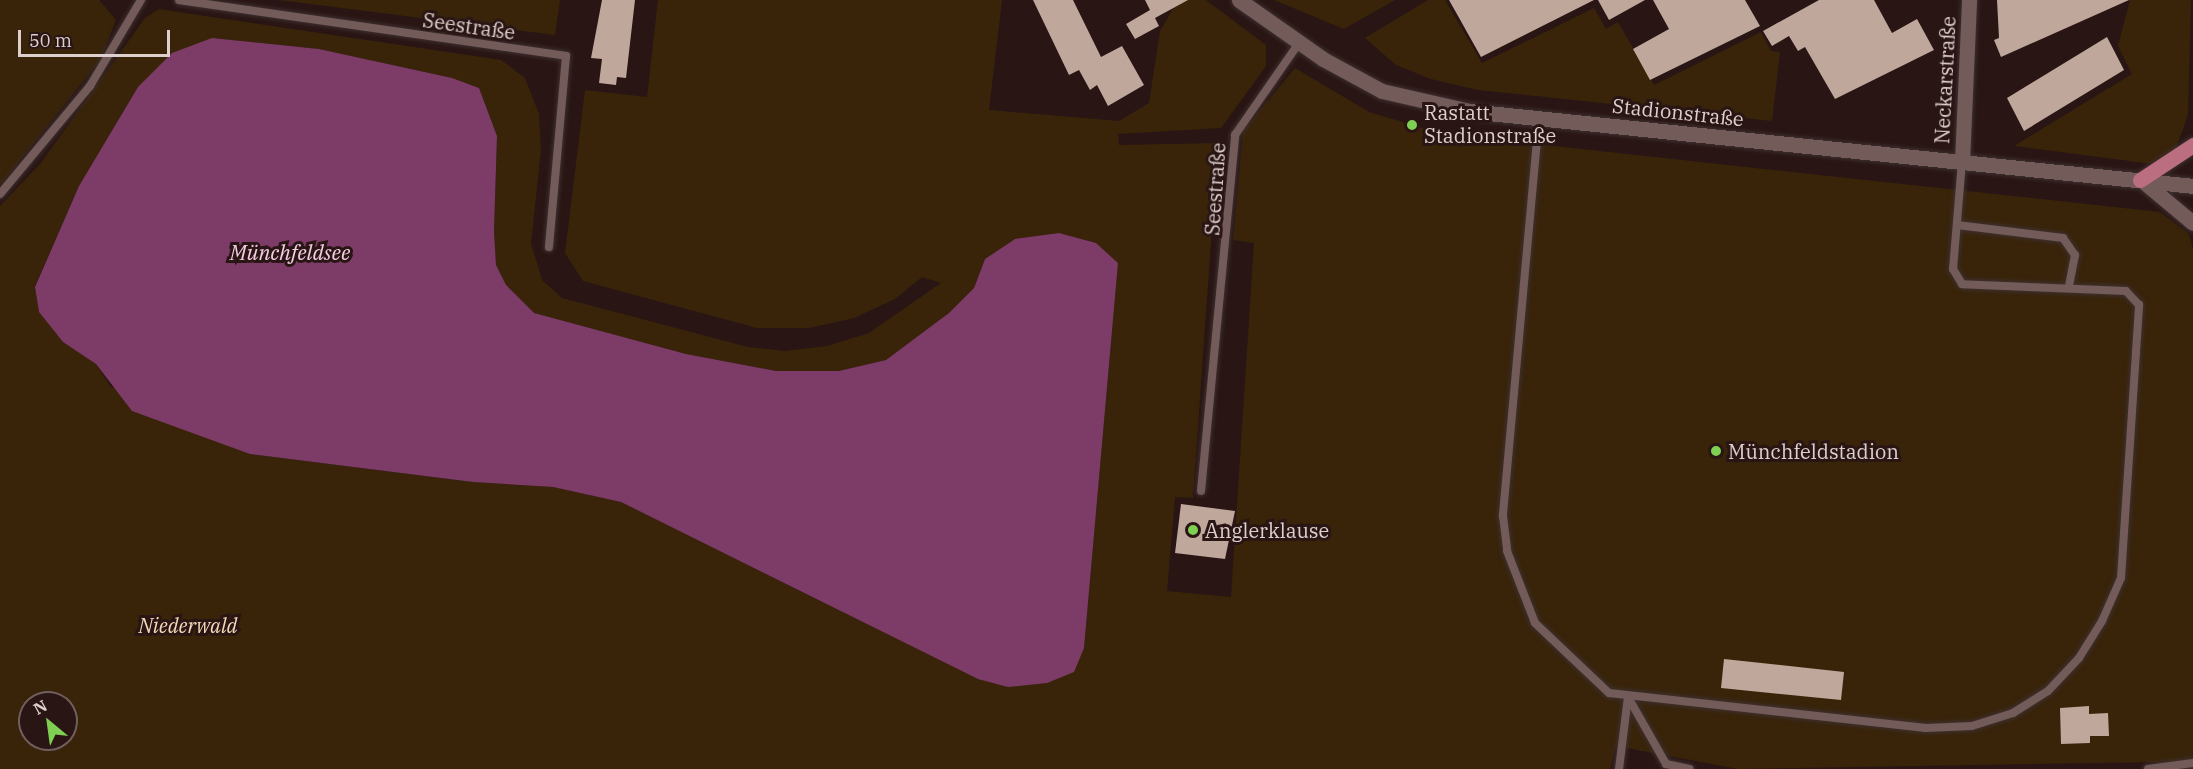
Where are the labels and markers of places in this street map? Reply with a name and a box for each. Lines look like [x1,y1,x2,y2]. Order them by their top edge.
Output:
place label: Rastatt Stadionstraße [1424,101,1556,148]
marker: Rastatt Stadionstraße [1405,118,1419,132]
place label: Münchfeldstadion [1728,439,1899,463]
marker: Münchfeldstadion [1709,444,1723,458]
place label: Anglerklause [1205,518,1329,542]
marker: Anglerklause [1186,523,1200,537]

